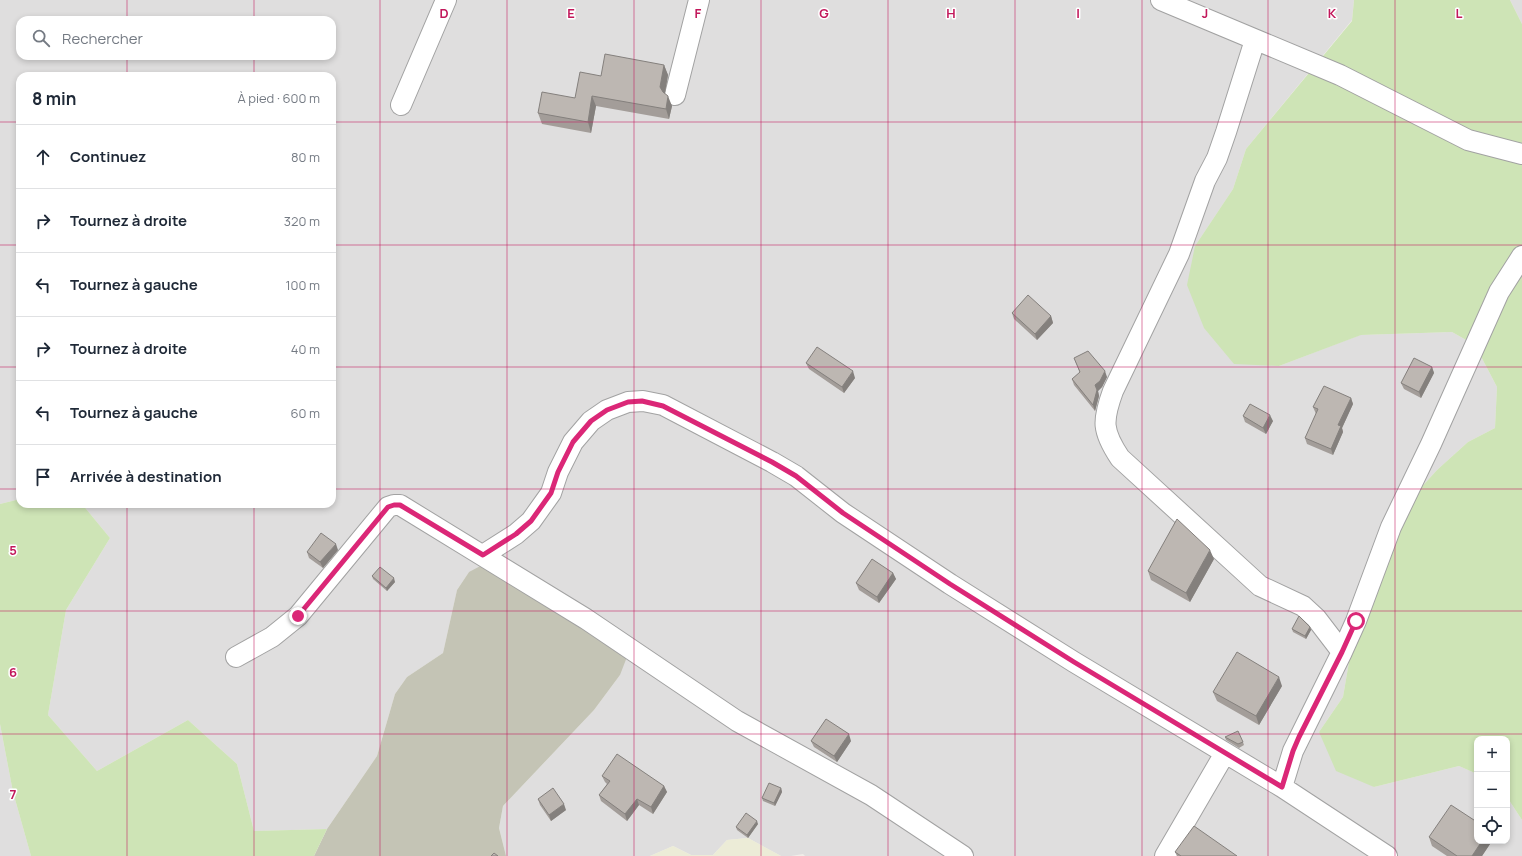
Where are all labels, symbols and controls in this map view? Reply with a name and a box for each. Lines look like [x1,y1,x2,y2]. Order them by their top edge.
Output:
text: D [439,4,449,22]
text: E [567,4,575,22]
text: F [695,4,702,22]
text: G [819,4,829,22]
text: H [946,4,956,22]
text: I [1076,4,1080,22]
text: J [1202,4,1208,22]
text: K [1328,4,1337,22]
text: L [1456,4,1463,22]
search box [16,16,336,60]
icon: search [30,27,52,49]
text: Rechercher [62,28,143,49]
text: 8 min [32,87,77,110]
text: À pied · 600 m [237,89,320,107]
icon: ahead [32,146,54,168]
text: Continuez [70,146,146,167]
text: 80 m [291,148,320,166]
icon: right [32,210,54,232]
text: Tournez à droite [70,210,187,231]
text: 320 m [284,212,320,230]
icon: left [32,274,54,296]
text: Tournez à gauche [70,274,198,295]
text: 100 m [285,276,320,294]
icon: right [32,338,54,360]
text: Tournez à droite [70,338,187,359]
text: 40 m [291,340,320,358]
icon: left [32,402,54,424]
text: Tournez à gauche [70,402,198,423]
text: 60 m [290,404,320,422]
icon: arrive [32,466,54,488]
text: Arrivée à destination [70,466,222,487]
text: 5 [9,541,17,559]
route end [289,607,307,625]
route start [1347,612,1365,630]
text: 6 [9,663,17,681]
map controls [1474,736,1510,844]
button: + [1474,736,1510,772]
button: − [1474,772,1510,808]
text: 7 [10,785,17,803]
button: locate [1474,808,1510,844]

